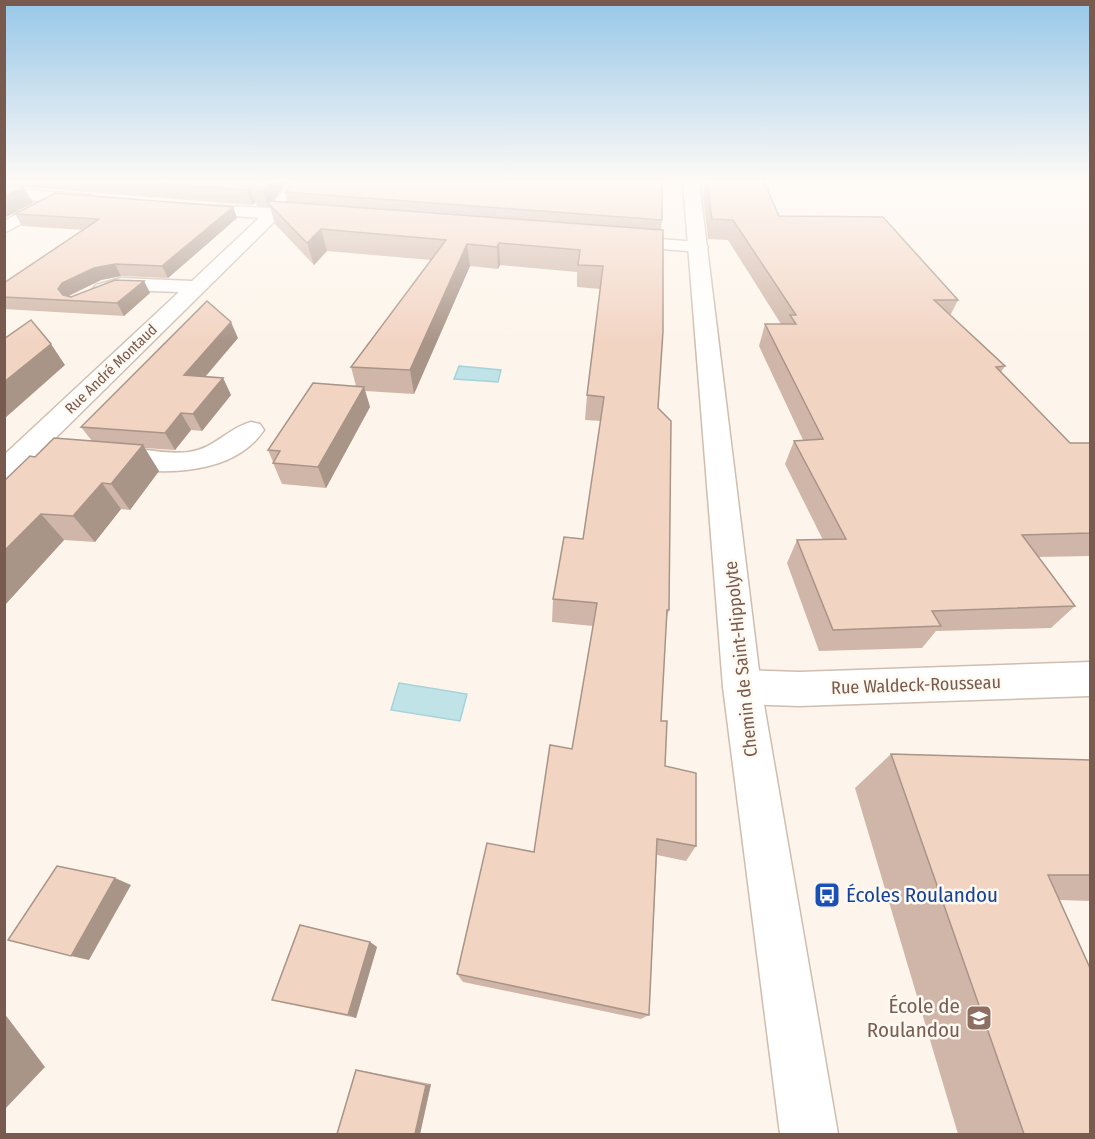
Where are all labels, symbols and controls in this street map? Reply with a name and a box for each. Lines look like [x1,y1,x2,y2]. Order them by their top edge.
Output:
street label: Rue André Montaud [61,320,161,418]
street label: Chemin de Saint-Hippolyte [720,560,762,758]
street label: Rue Waldeck-Rousseau [831,671,1001,699]
bus stop icon: Écoles Roulandou [812,880,842,910]
place label: Écoles Roulandou [846,882,998,908]
place label: École de Roulandou [867,993,960,1043]
school or university icon: École de Roulandou [964,1003,994,1033]

